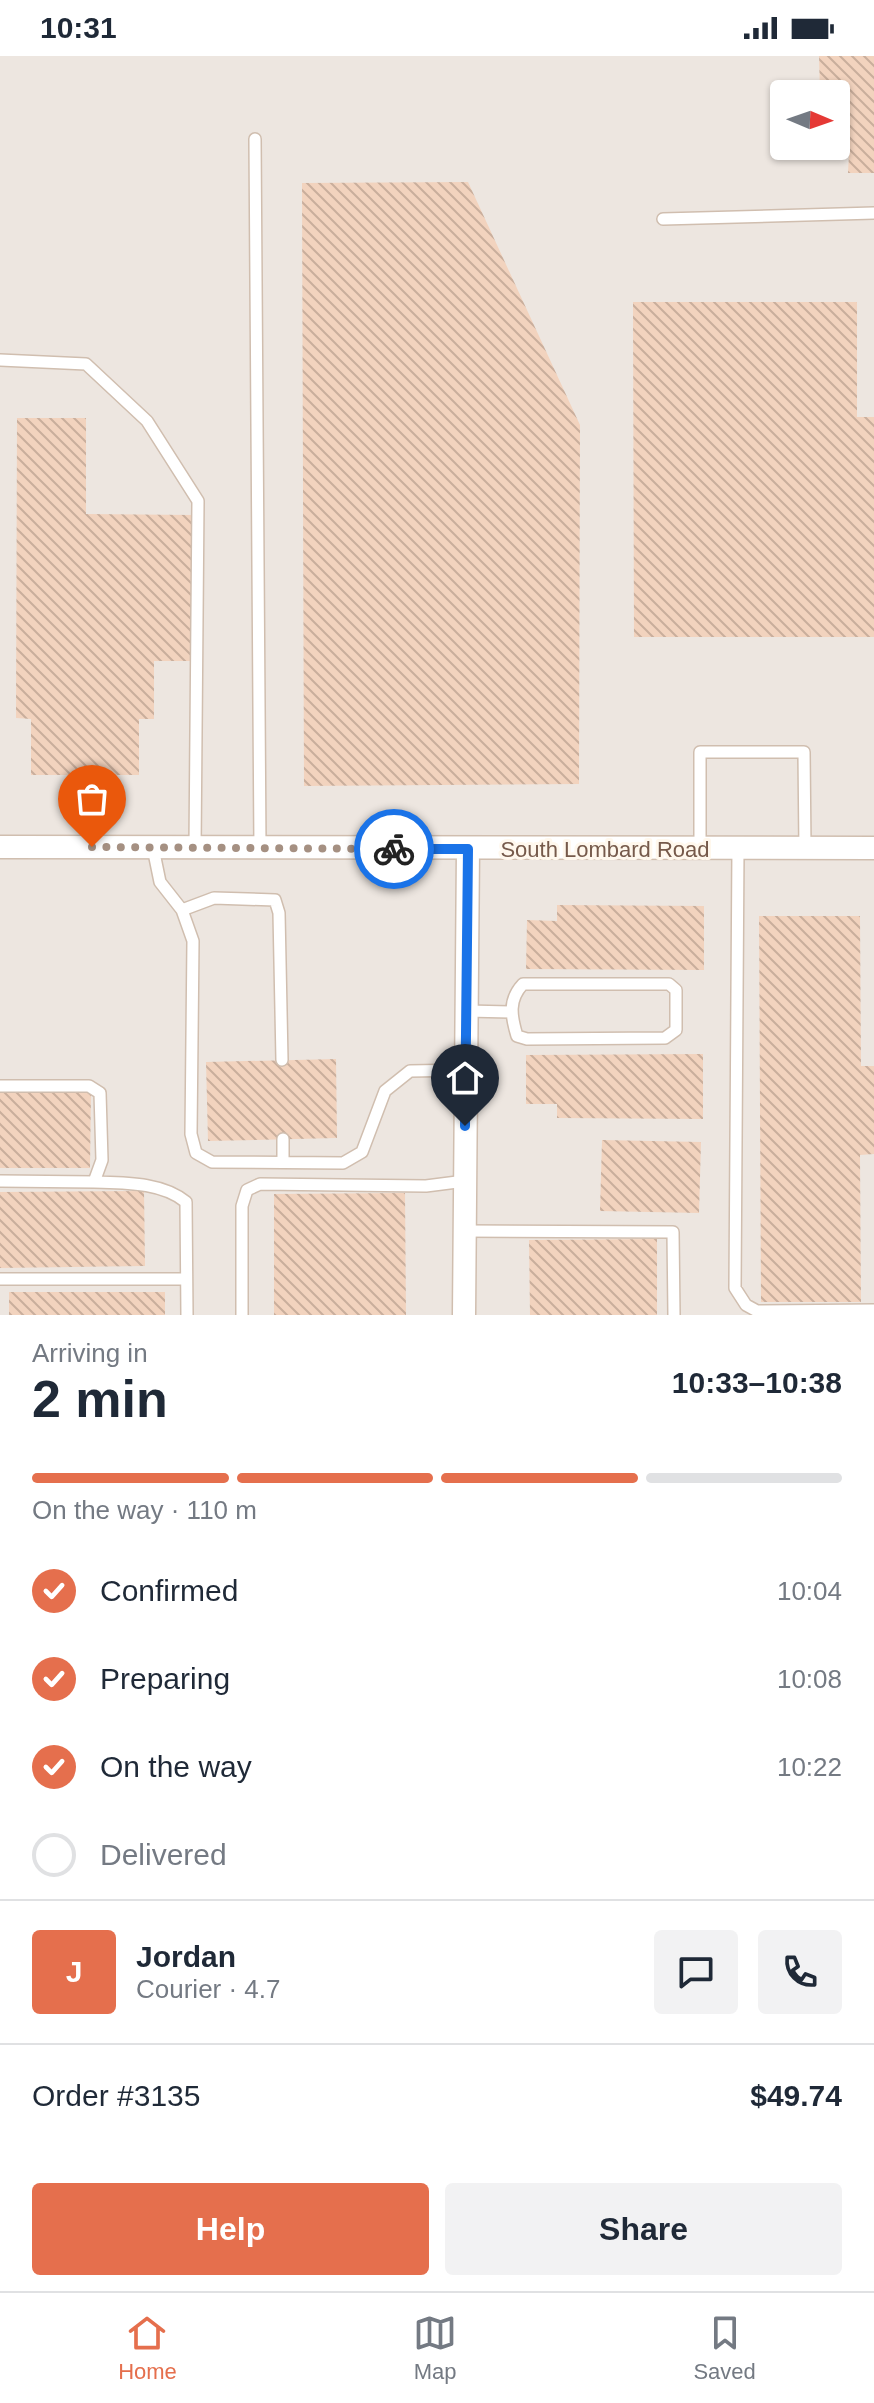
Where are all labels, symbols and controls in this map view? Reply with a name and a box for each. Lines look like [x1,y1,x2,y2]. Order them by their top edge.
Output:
text: 10:31 [40,11,117,44]
north arrow [770,80,850,160]
map controls [770,80,850,160]
pin [58,765,126,847]
icon: bag [70,777,114,821]
courier [354,809,434,889]
icon: bike [372,827,416,871]
street label: South Lombard Road [500,837,710,862]
pin [431,1044,499,1126]
icon: home [443,1056,487,1100]
text: Arriving in [32,1338,148,1368]
text: 10:33–10:38 [672,1366,842,1399]
text: 2 min [32,1370,168,1428]
text: On the way · 110 m [32,1495,257,1525]
icon: check [32,1569,76,1613]
text: Confirmed [100,1574,238,1607]
text: 10:04 [777,1576,842,1606]
icon: check [32,1657,76,1701]
text: Preparing [100,1662,230,1695]
text: 10:08 [777,1664,842,1694]
icon: check [32,1745,76,1789]
text: On the way [100,1750,252,1783]
text: 10:22 [777,1752,842,1782]
text: Delivered [100,1838,227,1871]
button: chat [654,1930,738,2014]
button: phone [758,1930,842,2014]
text: Jordan [136,1940,236,1973]
text: J [66,1955,82,1988]
text: Courier · 4.7 [136,1974,281,2004]
text: Order #3135 [32,2079,200,2112]
text: $49.74 [750,2079,842,2112]
button: Help [32,2183,429,2275]
button: Share [445,2183,842,2275]
tab: Home [118,2311,177,2385]
tab: Map [413,2311,457,2385]
tab: Saved [693,2311,756,2385]

